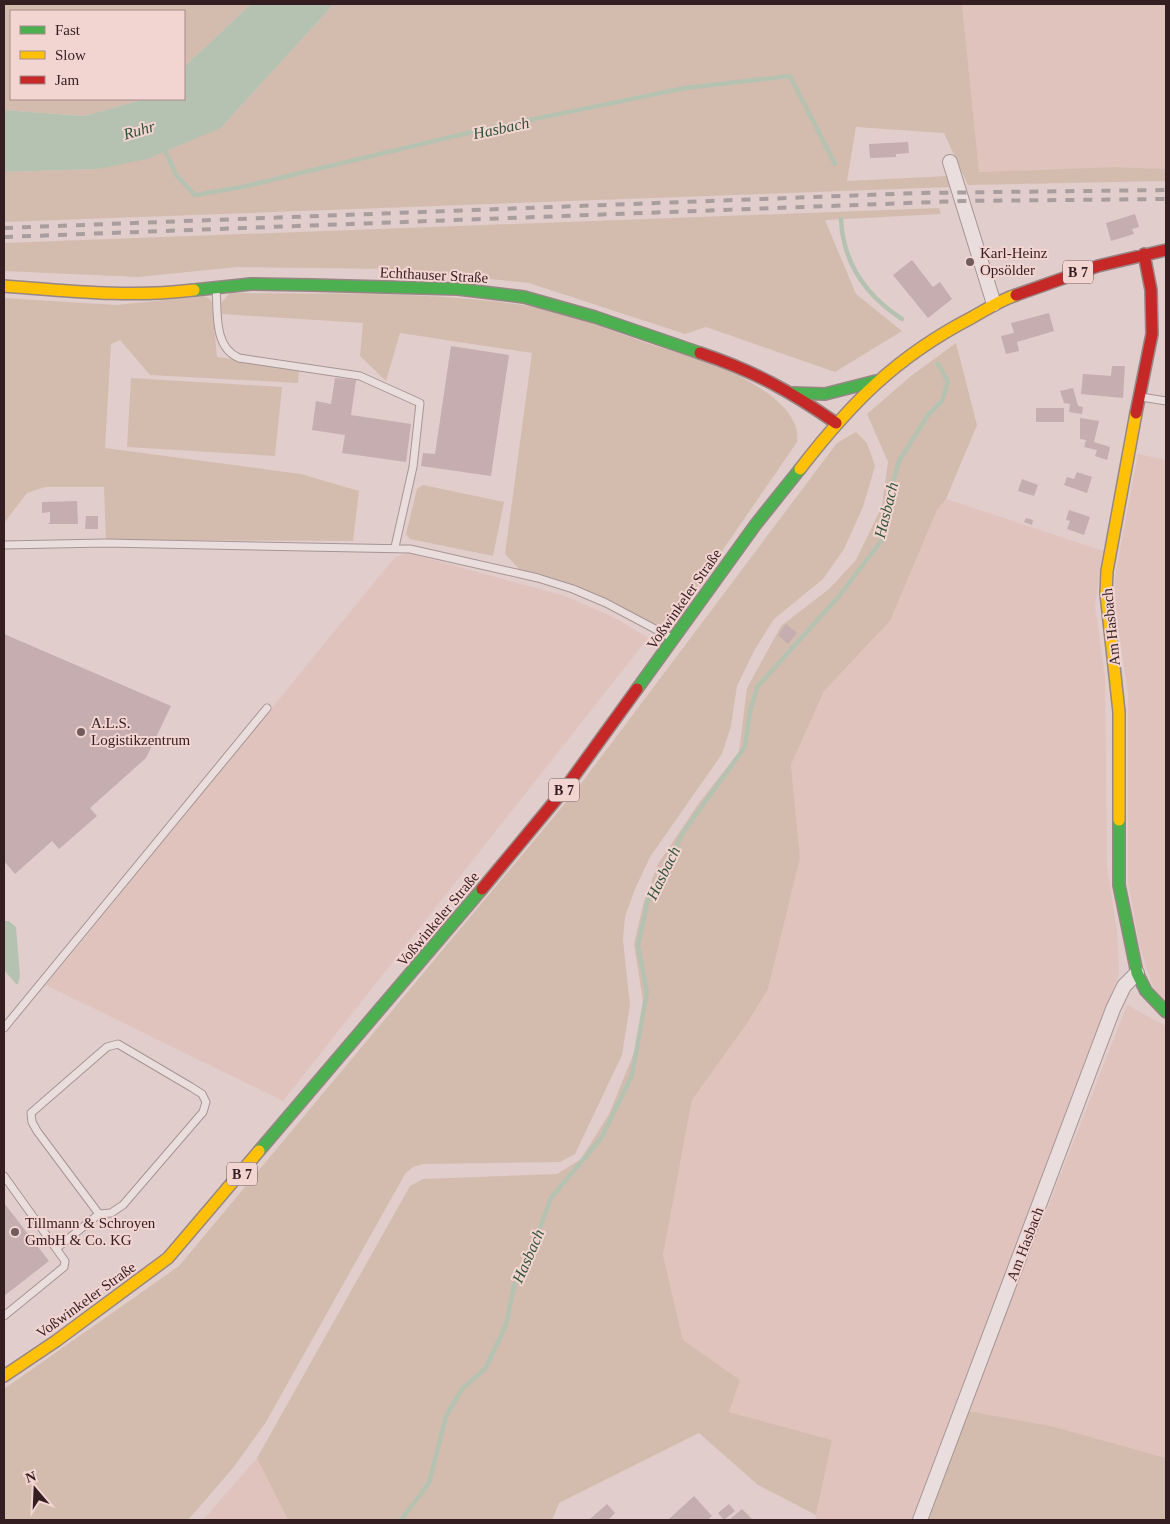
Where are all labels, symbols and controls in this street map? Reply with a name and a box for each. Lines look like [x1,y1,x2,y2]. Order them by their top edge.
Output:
legend [10,10,185,100]
text: Fast [55,22,81,38]
text: Slow [55,47,86,63]
text: Jam [55,72,79,88]
water label: Hasbach [470,114,531,142]
water label: Ruhr [120,117,157,143]
place label: Karl-Heinz Opsölder [980,245,1048,278]
marker: Karl-Heinz Opsölder [964,256,976,268]
road number: B 7 [1063,260,1093,284]
street label: Echthauser Straße [379,264,489,286]
water label: Hasbach [871,480,901,541]
street label: Voßwinkeler Straße [643,546,725,652]
street label: Am Hasbach [1099,587,1123,667]
place label: A.L.S. Logistikzentrum [91,715,190,748]
marker: A.L.S. Logistikzentrum [75,726,87,738]
road number: B 7 [549,778,579,802]
water label: Hasbach [642,844,683,903]
street label: Voßwinkeler Straße [394,868,482,970]
road number: B 7 [227,1162,257,1186]
street label: Am Hasbach [1004,1204,1047,1283]
place label: Tillmann & Schroyen GmbH & Co. KG [25,1215,156,1248]
marker: Tillmann & Schroyen GmbH & Co. KG [9,1226,21,1238]
water label: Hasbach [508,1227,547,1286]
street label: Voßwinkeler Straße [33,1259,139,1341]
north arrow [10,1464,60,1514]
text: N [24,1468,38,1486]

